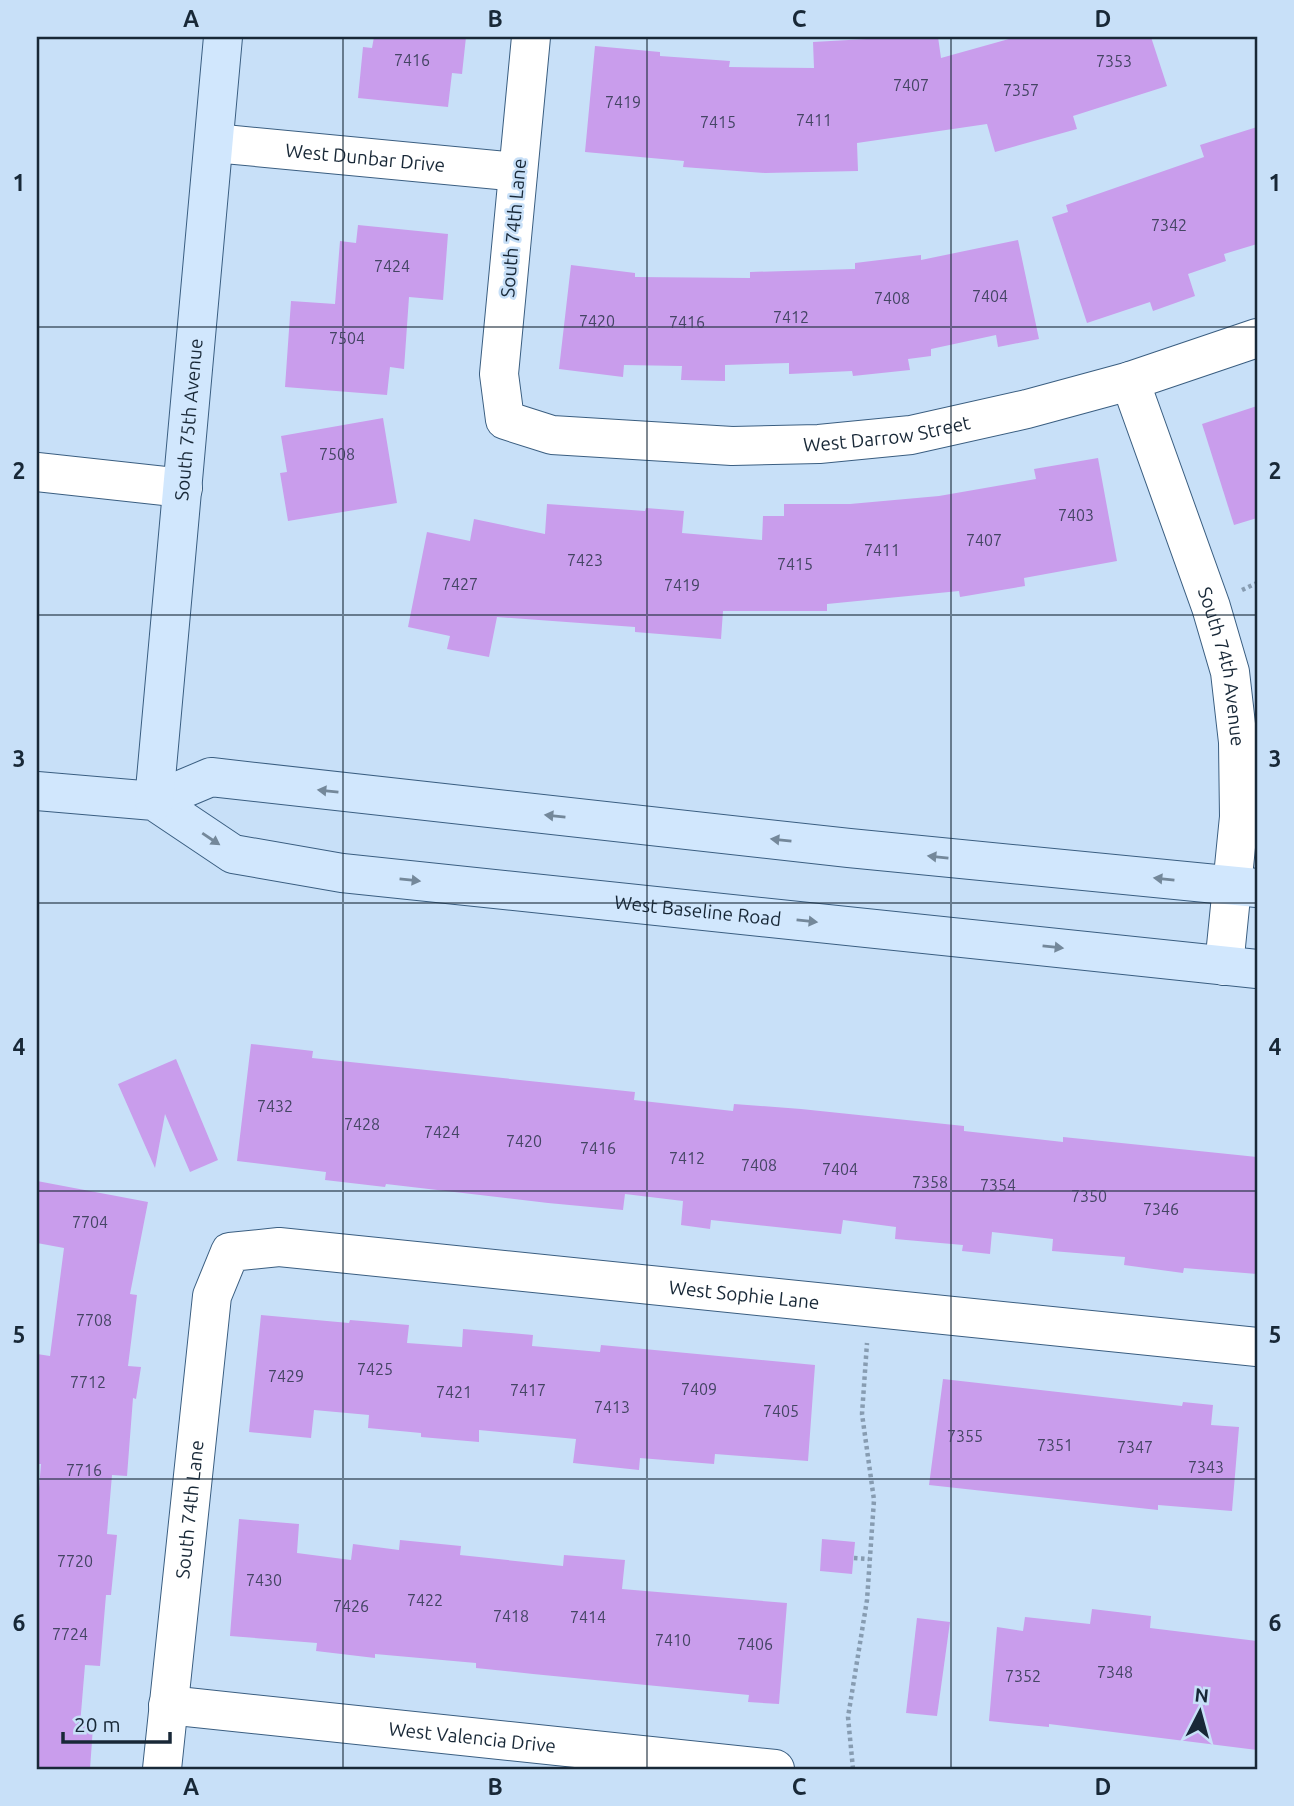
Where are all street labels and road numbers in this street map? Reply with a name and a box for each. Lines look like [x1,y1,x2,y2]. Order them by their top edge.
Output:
street label: West Dunbar Drive [284,139,446,176]
street label: South 74th Lane [496,158,530,298]
street label: South 75th Avenue [170,337,207,502]
street label: West Darrow Street [803,411,973,455]
street label: South 74th Avenue [1194,584,1249,747]
street label: West Baseline Road [613,891,782,930]
street label: West Sophie Lane [668,1276,821,1313]
street label: South 74th Lane [171,1439,208,1580]
street label: West Valencia Drive [387,1717,557,1757]

